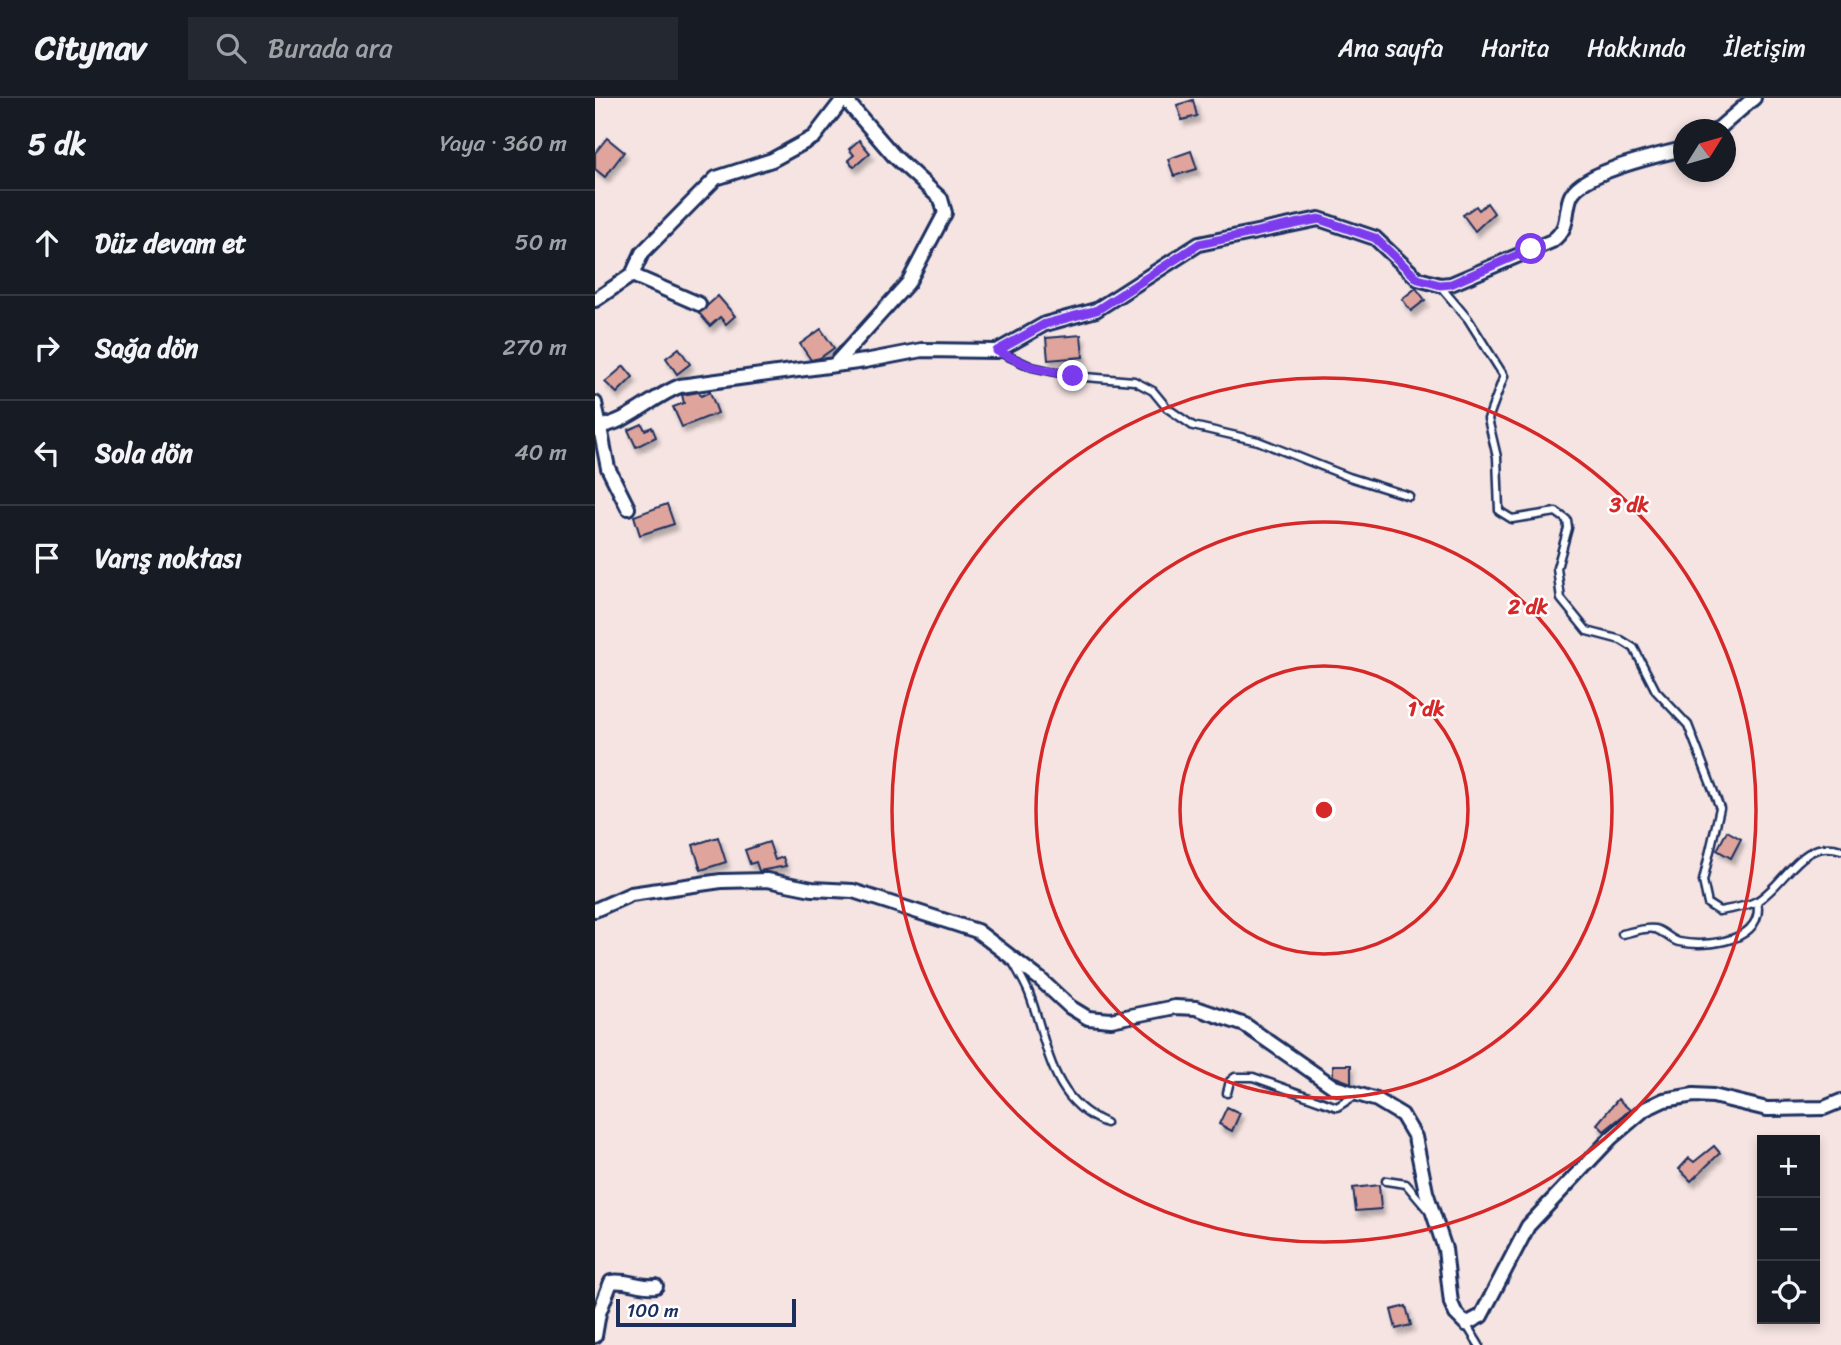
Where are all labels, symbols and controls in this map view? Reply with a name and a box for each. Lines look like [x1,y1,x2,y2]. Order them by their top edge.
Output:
search box [188,17,678,80]
text: Citynav [35,19,146,77]
text: Burada ara [268,25,392,71]
text: Ana sayfa [1338,27,1443,69]
text: Harita [1481,27,1549,69]
text: Hakkında [1587,27,1686,69]
text: İletişim [1724,27,1806,69]
icon: search [212,29,250,67]
text: 5 dk [28,117,86,171]
north arrow [1673,119,1736,182]
text: Yaya · 360 m [440,123,567,164]
text: Düz devam et [95,220,246,266]
text: 50 m [515,222,567,263]
icon: ahead [28,224,66,262]
route start [1515,233,1546,264]
text: Sağa dön [95,325,198,371]
text: 270 m [502,327,567,368]
icon: right [28,329,66,367]
route end [1057,360,1088,391]
text: Sola dön [95,430,193,476]
text: 40 m [514,432,567,473]
icon: left [28,434,66,472]
text: 3 dk [1608,486,1649,524]
text: Varış noktası [95,535,242,581]
icon: arrive [28,539,66,577]
text: 2 dk [1507,588,1549,626]
text: 1 dk [1408,690,1445,728]
centre of rings [1312,798,1336,822]
map controls [1757,1135,1820,1324]
button: + [1757,1135,1820,1198]
button: − [1757,1198,1820,1261]
button: locate [1757,1261,1820,1324]
text: 100 m [627,1294,679,1327]
scale bar [616,1296,796,1328]

